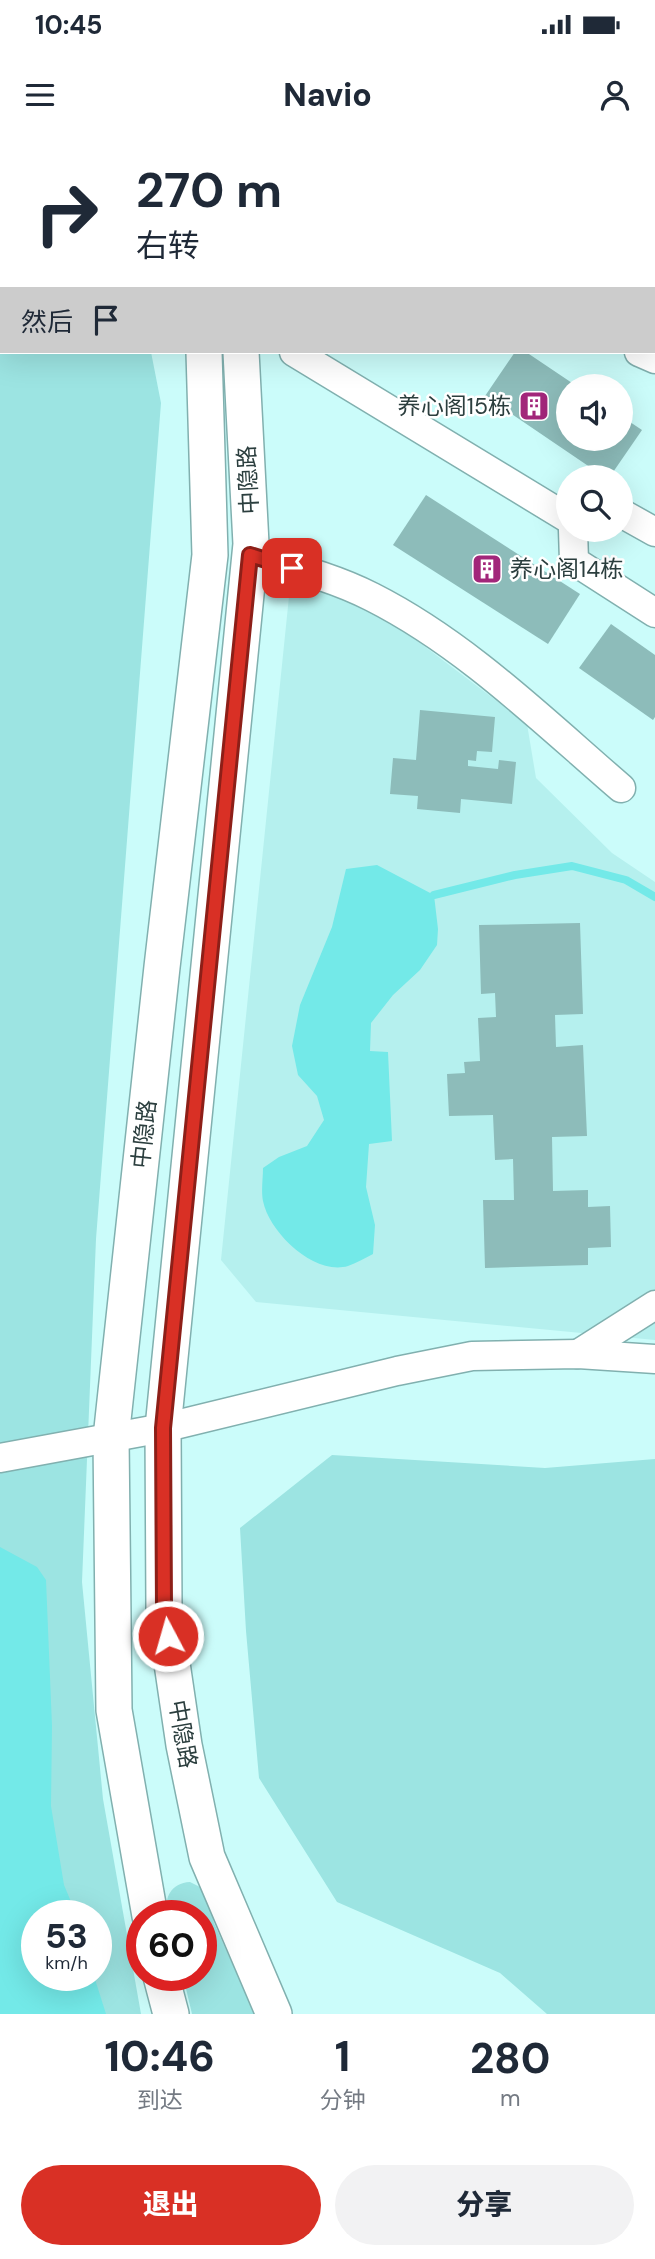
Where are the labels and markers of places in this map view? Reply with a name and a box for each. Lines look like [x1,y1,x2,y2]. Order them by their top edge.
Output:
building icon: 养心阁15栋 [517,389,551,423]
place label: 养心阁15栋 [398,391,511,421]
pin [262,538,322,598]
building icon: 养心阁14栋 [470,552,504,586]
place label: 养心阁14栋 [510,554,623,584]

